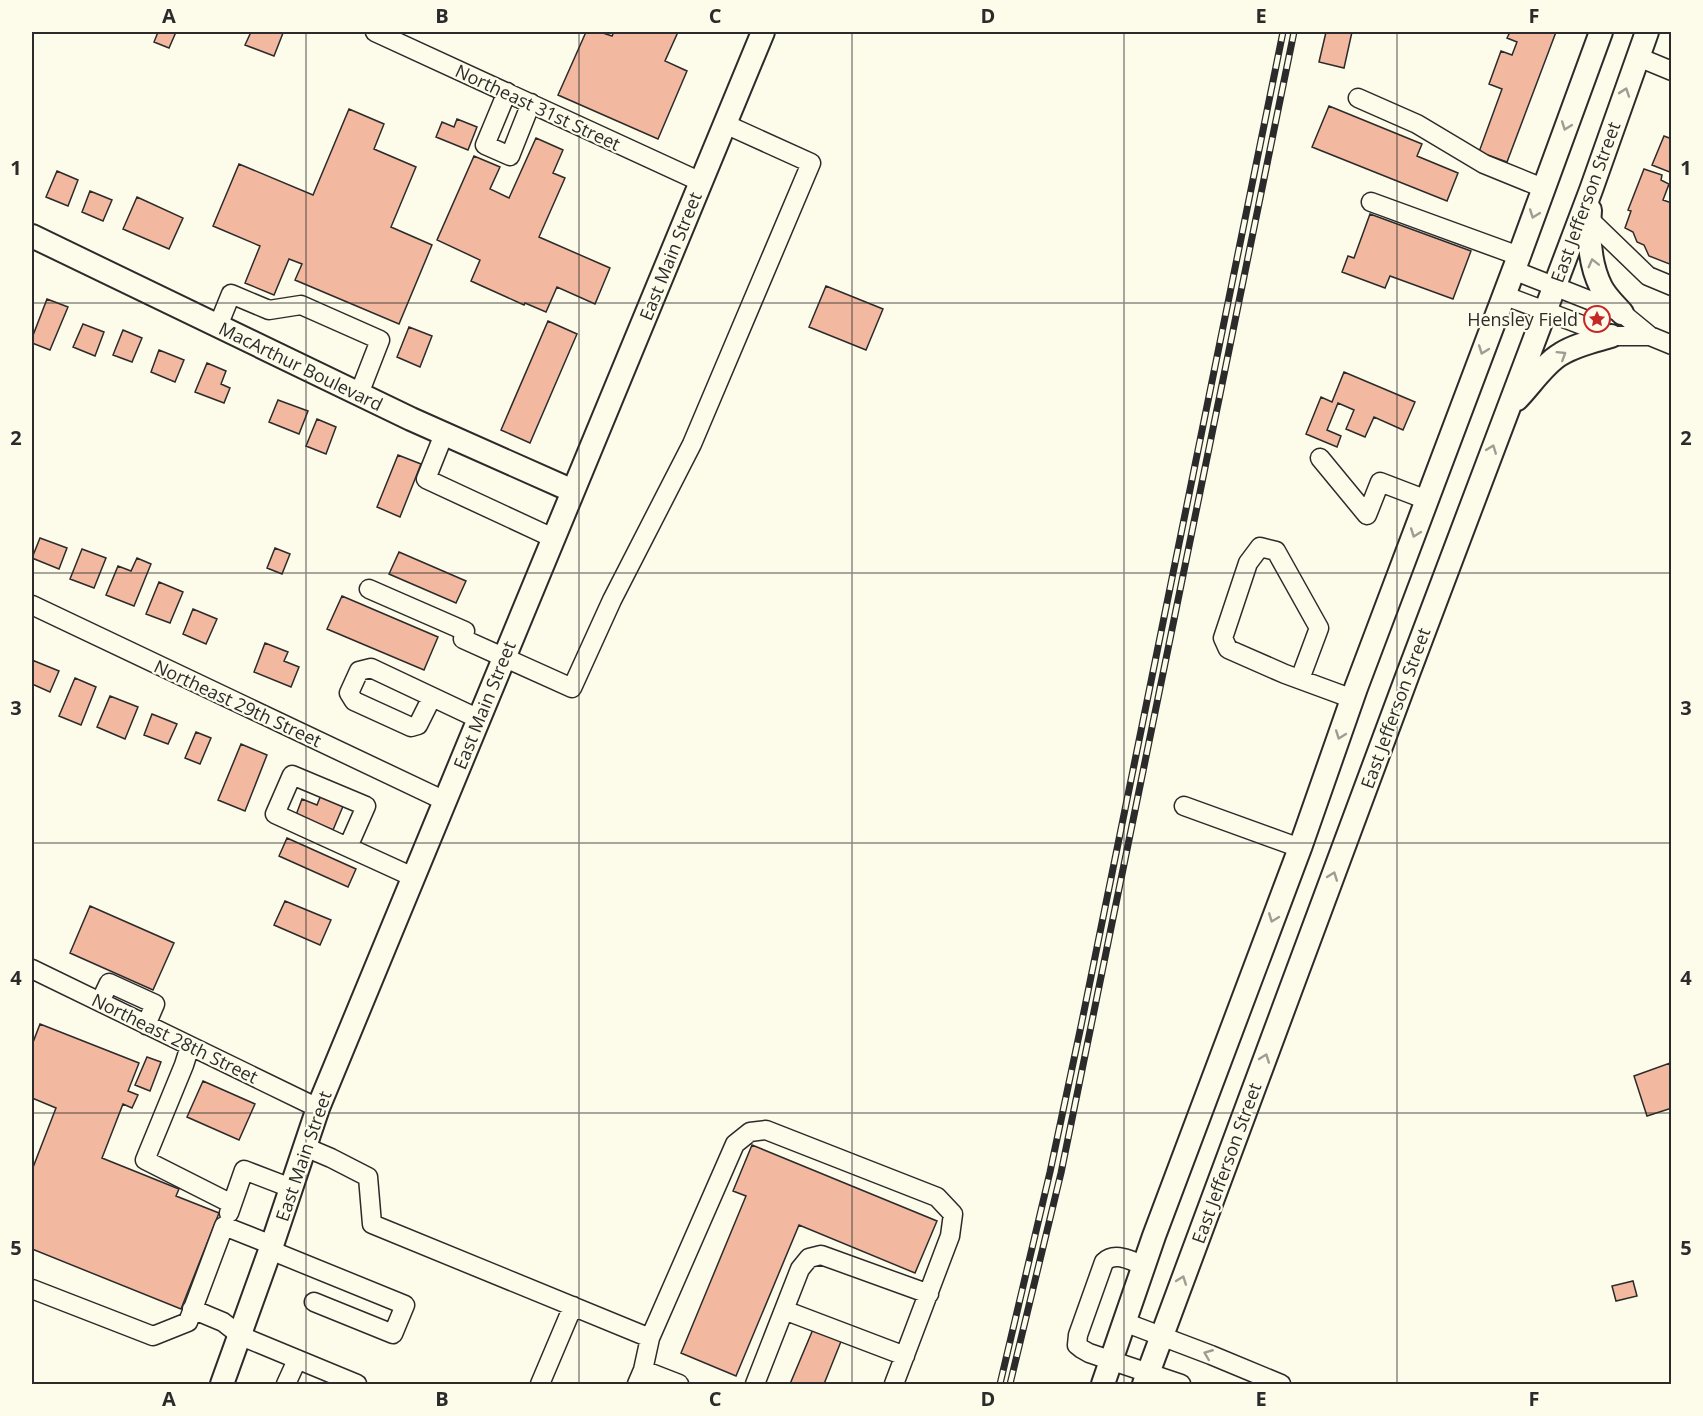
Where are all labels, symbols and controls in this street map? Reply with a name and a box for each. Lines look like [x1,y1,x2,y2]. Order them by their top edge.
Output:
text: A [162,2,176,29]
text: B [435,2,449,29]
text: C [709,2,722,29]
text: D [981,2,995,29]
text: E [1255,2,1267,29]
text: F [1529,2,1539,29]
street label: Northeast 31st Street [452,58,624,156]
one-way arrow [1618,88,1631,98]
street label: East Jefferson Street [1545,118,1625,286]
one-way arrow [1561,120,1573,131]
text: 1 [10,154,22,181]
text: 1 [1680,154,1692,181]
street label: East Main Street [633,188,707,324]
one-way arrow [1528,208,1541,218]
one-way arrow [1588,258,1601,268]
place icon: Hensley Field [1582,304,1612,334]
place label: Hensley Field [1467,307,1578,331]
street label: MacArthur Boulevard [215,316,387,416]
one-way arrow [1477,344,1490,355]
one-way arrow [1555,352,1566,363]
text: 2 [10,424,22,451]
text: 2 [1680,424,1692,451]
one-way arrow [1485,444,1498,455]
one-way arrow [1409,527,1422,538]
street label: East Jefferson Street [1355,624,1435,792]
street label: East Main Street [447,637,521,773]
street label: Northeast 29th Street [150,654,326,752]
text: 3 [10,694,22,721]
text: 3 [1680,694,1692,721]
one-way arrow [1334,729,1347,740]
one-way arrow [1326,871,1338,882]
one-way arrow [1268,912,1280,923]
text: 4 [10,964,22,991]
text: 4 [1680,964,1692,991]
street label: Northeast 28th Street [88,987,262,1089]
one-way arrow [1258,1054,1270,1065]
street label: East Jefferson Street [1186,1079,1266,1247]
street label: East Main Street [269,1088,337,1224]
text: 5 [10,1234,22,1261]
text: 5 [1680,1234,1692,1261]
one-way arrow [1175,1276,1188,1286]
one-way arrow [1203,1349,1214,1361]
text: A [162,1385,176,1412]
text: B [435,1385,449,1412]
text: C [709,1385,722,1412]
text: D [981,1385,995,1412]
text: E [1255,1385,1267,1412]
text: F [1529,1385,1539,1412]

